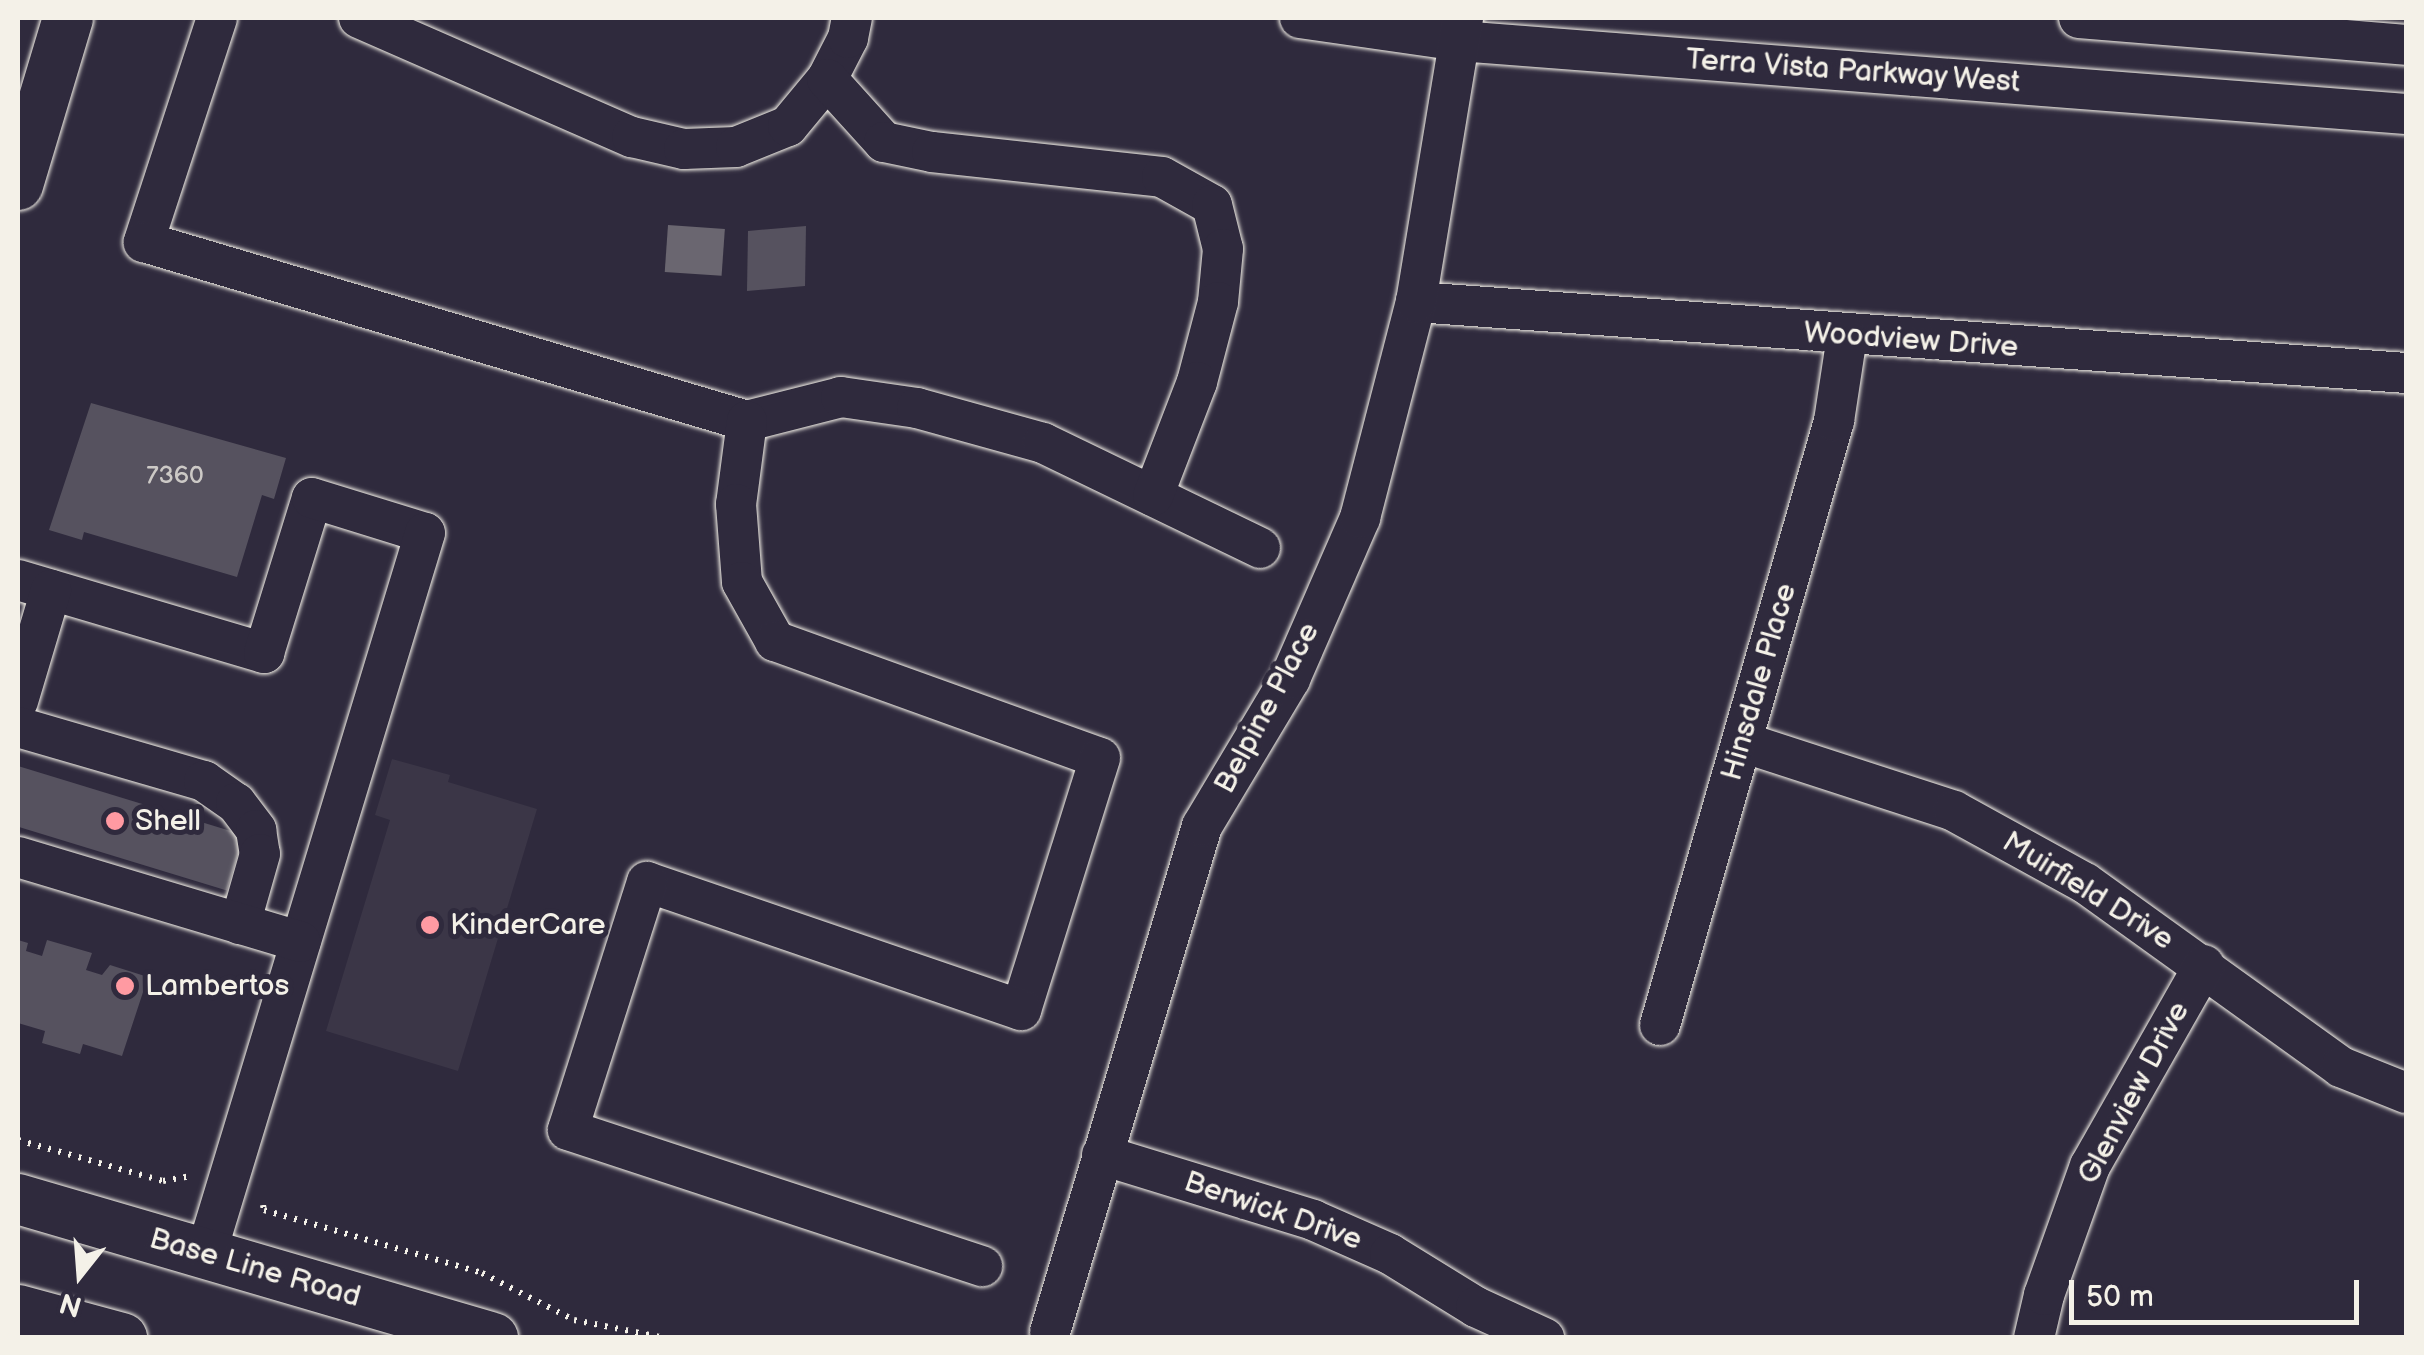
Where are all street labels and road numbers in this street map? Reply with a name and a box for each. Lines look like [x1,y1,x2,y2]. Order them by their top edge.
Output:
street label: Terra Vista Parkway West [1683,41,2023,101]
street label: Woodview Drive [1803,315,2019,365]
street label: Hinsdale Place [1714,579,1804,785]
street label: Belpine Place [1207,616,1327,800]
street label: Muirfield Drive [1996,824,2180,958]
street label: Glenview Drive [2071,996,2197,1190]
street label: Berwick Drive [1179,1164,1367,1258]
street label: Base Line Road [145,1221,365,1315]

